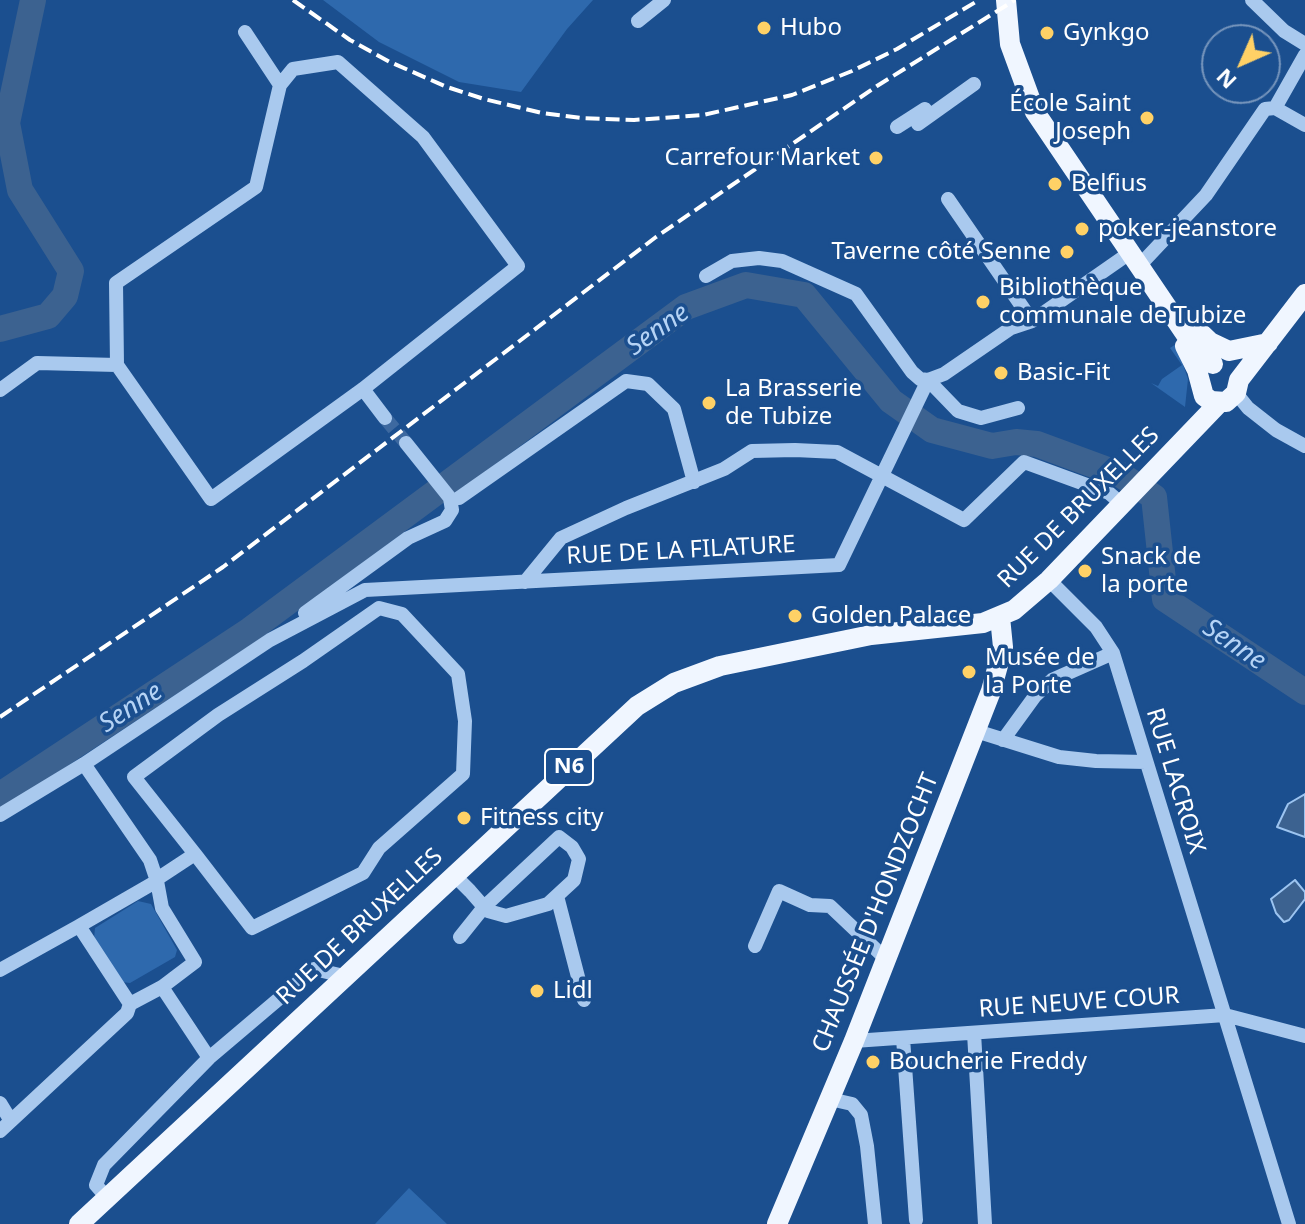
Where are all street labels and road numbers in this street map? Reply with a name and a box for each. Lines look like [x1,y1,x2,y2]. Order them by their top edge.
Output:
street label: RUE DE BRUXELLES [992,421,1166,595]
street label: RUE DE LA FILATURE [566,531,796,571]
street label: RUE LACROIX [1139,705,1211,857]
road number: N6 [545,749,593,785]
street label: CHAUSSÉE D'HONDZOCHT [807,769,945,1057]
street label: RUE DE BRUXELLES [271,843,449,1011]
street label: RUE NEUVE COUR [978,982,1180,1024]

